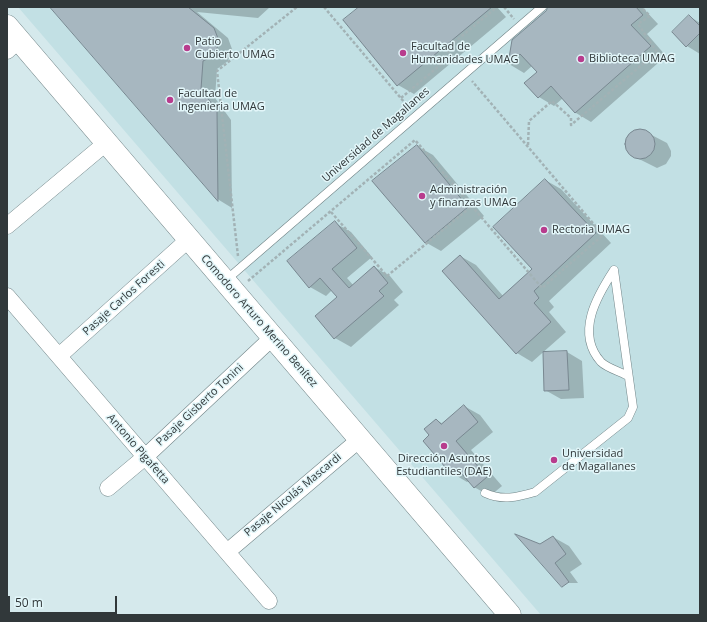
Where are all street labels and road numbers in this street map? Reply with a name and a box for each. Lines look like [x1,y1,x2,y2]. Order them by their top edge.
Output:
street label: Universidad de Magallanes [320,85,432,185]
street label: Comodoro Arturo Merino Benítez [198,252,320,390]
street label: Pasaje Carlos Foresti [80,258,168,338]
street label: Pasaje Gisberto Tonini [154,361,246,449]
street label: Antonio Pigafetta [104,411,172,487]
street label: Pasaje Nicolás Mascardi [242,451,344,539]

